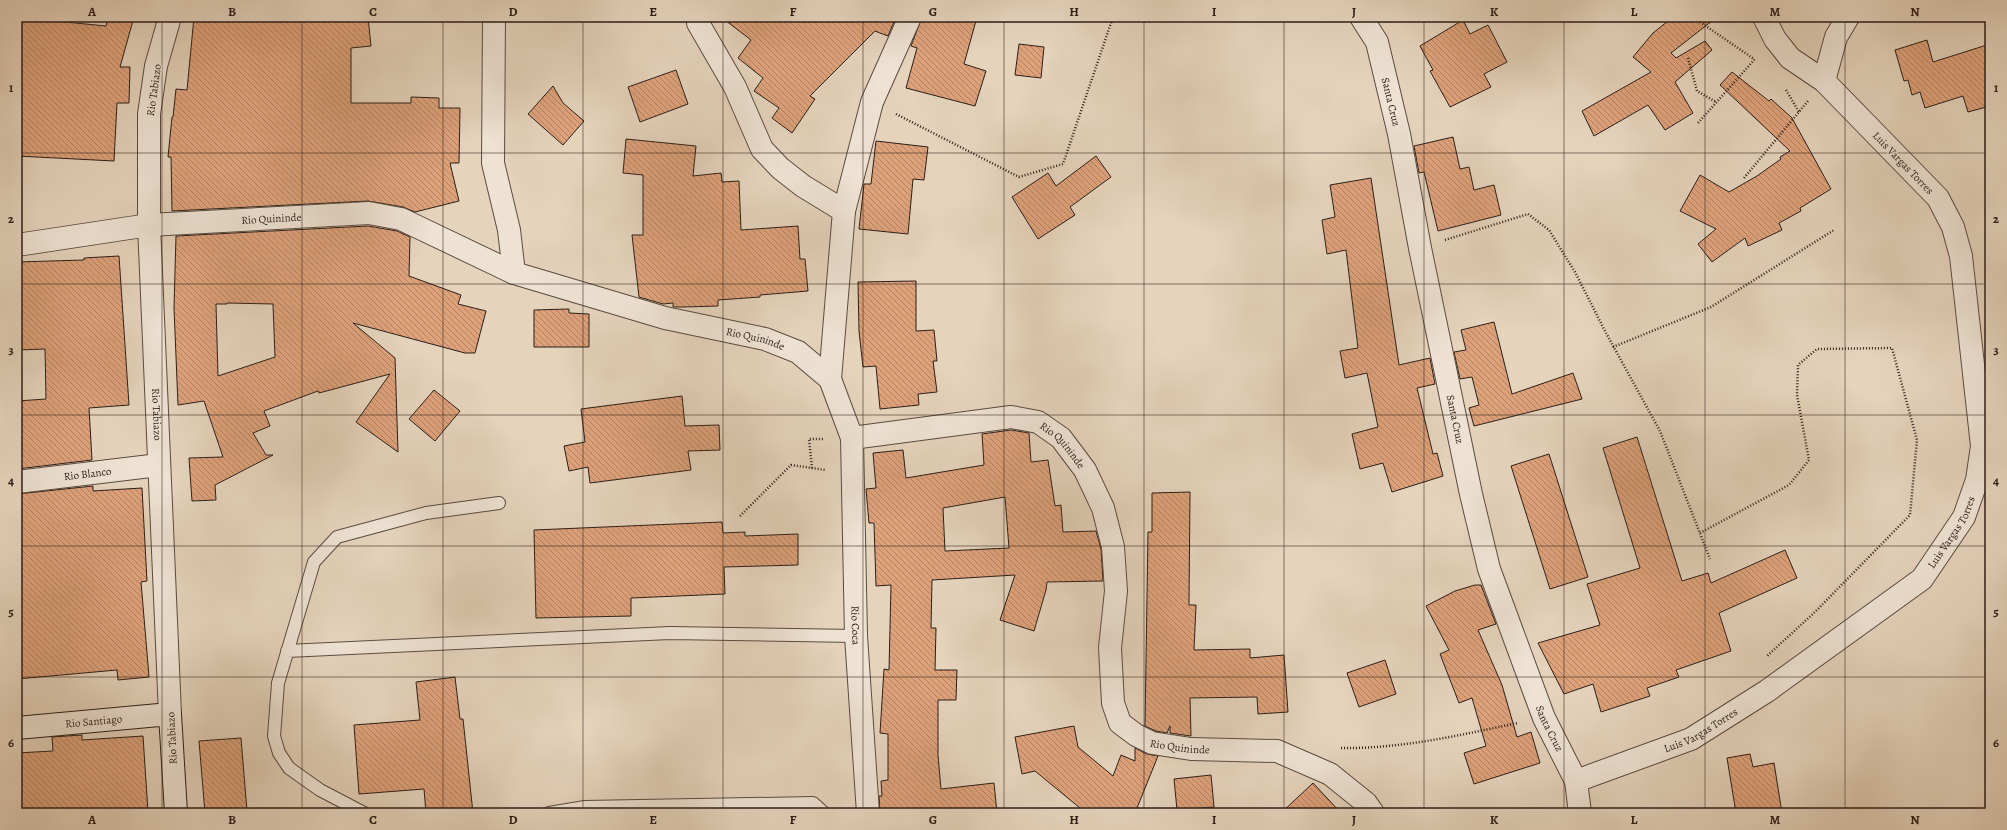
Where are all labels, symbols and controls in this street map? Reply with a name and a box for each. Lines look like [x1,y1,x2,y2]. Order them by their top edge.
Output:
text: A [87,3,97,20]
text: B [228,3,236,20]
text: C [369,3,377,20]
text: D [508,3,518,20]
text: E [649,3,657,20]
text: F [790,3,797,20]
text: G [929,3,937,20]
text: H [1069,3,1079,20]
text: I [1212,3,1217,20]
text: J [1352,3,1356,20]
text: K [1490,3,1499,20]
text: L [1631,3,1638,20]
text: M [1770,3,1781,20]
text: N [1910,3,1920,20]
street label: Rio Tabiazo [143,63,165,117]
street label: Santa Cruz [1378,76,1404,128]
text: 1 [9,79,14,96]
text: 1 [1994,79,1999,96]
street label: Luis Vargas Torres [1869,128,1937,198]
street label: Rio Quininde [241,209,302,227]
text: 2 [8,210,15,227]
text: 2 [1993,210,2000,227]
street label: Rio Quininde [725,324,787,354]
text: 3 [8,341,14,358]
text: 3 [1993,341,1999,358]
street label: Rio Tabiazo [149,388,166,441]
street label: Santa Cruz [1443,393,1468,445]
street label: Rio Quininde [1037,418,1089,472]
street label: Rio Blanco [63,463,113,484]
text: 4 [8,472,14,489]
text: 4 [1993,472,1999,489]
street label: Luis Vargas Torres [1924,494,1978,571]
text: 5 [8,603,14,620]
text: 5 [1993,603,1999,620]
street label: Rio Coca [848,606,864,646]
street label: Santa Cruz [1532,703,1567,754]
street label: Luis Vargas Torres [1662,704,1740,756]
street label: Rio Santiago [65,711,123,731]
street label: Rio Tabiazo [163,711,181,765]
text: 6 [8,734,14,751]
text: 6 [1993,734,1999,751]
street label: Rio Quininde [1149,735,1210,757]
text: A [87,811,97,828]
text: B [228,811,236,828]
text: C [369,811,377,828]
text: D [508,811,518,828]
text: E [649,811,657,828]
text: F [790,811,797,828]
text: G [929,811,937,828]
text: H [1069,811,1079,828]
text: I [1212,811,1217,828]
text: J [1352,811,1356,828]
text: K [1490,811,1499,828]
text: L [1631,811,1638,828]
text: M [1770,811,1781,828]
text: N [1910,811,1920,828]

